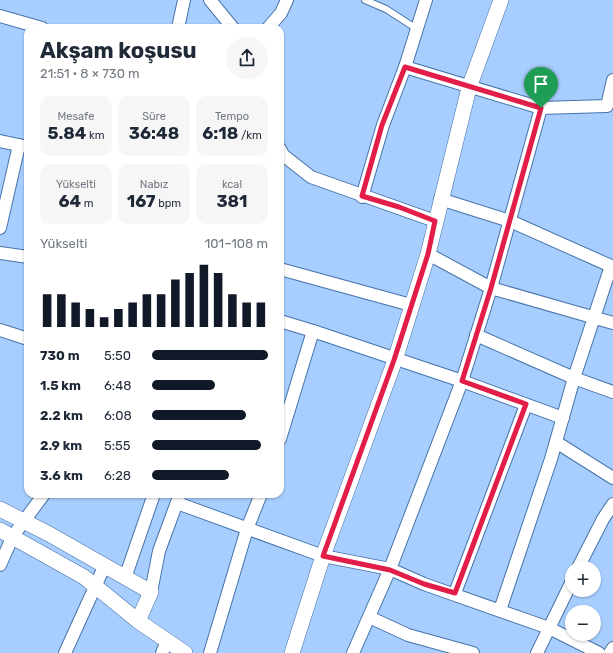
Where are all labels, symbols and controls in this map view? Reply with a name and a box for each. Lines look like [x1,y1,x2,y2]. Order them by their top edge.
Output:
text: Akşam koşusu [40,37,197,64]
button: share [226,37,268,79]
text: 21:51 · 8 × 730 m [40,66,140,81]
pin [524,67,558,108]
icon: arrive [530,73,552,95]
text: Mesafe [58,110,94,123]
text: Süre [142,110,166,123]
text: Tempo [215,110,249,123]
text: 5.84 [48,123,86,143]
text: 36:48 [129,123,179,143]
text: 6:18 [202,123,238,143]
text: km [86,129,104,142]
text: /km [238,129,262,142]
text: Yükselti [56,178,96,191]
text: Nabız [140,178,168,191]
text: kcal [222,178,242,191]
text: 64 [58,191,81,211]
text: 167 [127,191,156,211]
text: 381 [216,191,248,211]
text: m [81,197,94,210]
text: bpm [156,197,181,210]
text: Yükselti [40,236,87,251]
text: 101–108 m [205,236,268,251]
text: 730 m [40,348,80,363]
text: 5:50 [104,348,131,363]
text: 1.5 km [40,378,81,393]
text: 6:48 [104,378,132,393]
text: 2.2 km [40,408,83,423]
text: 6:08 [104,408,132,423]
text: 2.9 km [40,438,82,453]
text: 5:55 [104,438,131,453]
text: 3.6 km [40,468,83,483]
text: 6:28 [104,468,131,483]
map controls [565,561,601,641]
button: + [565,561,601,597]
button: − [565,605,601,641]

